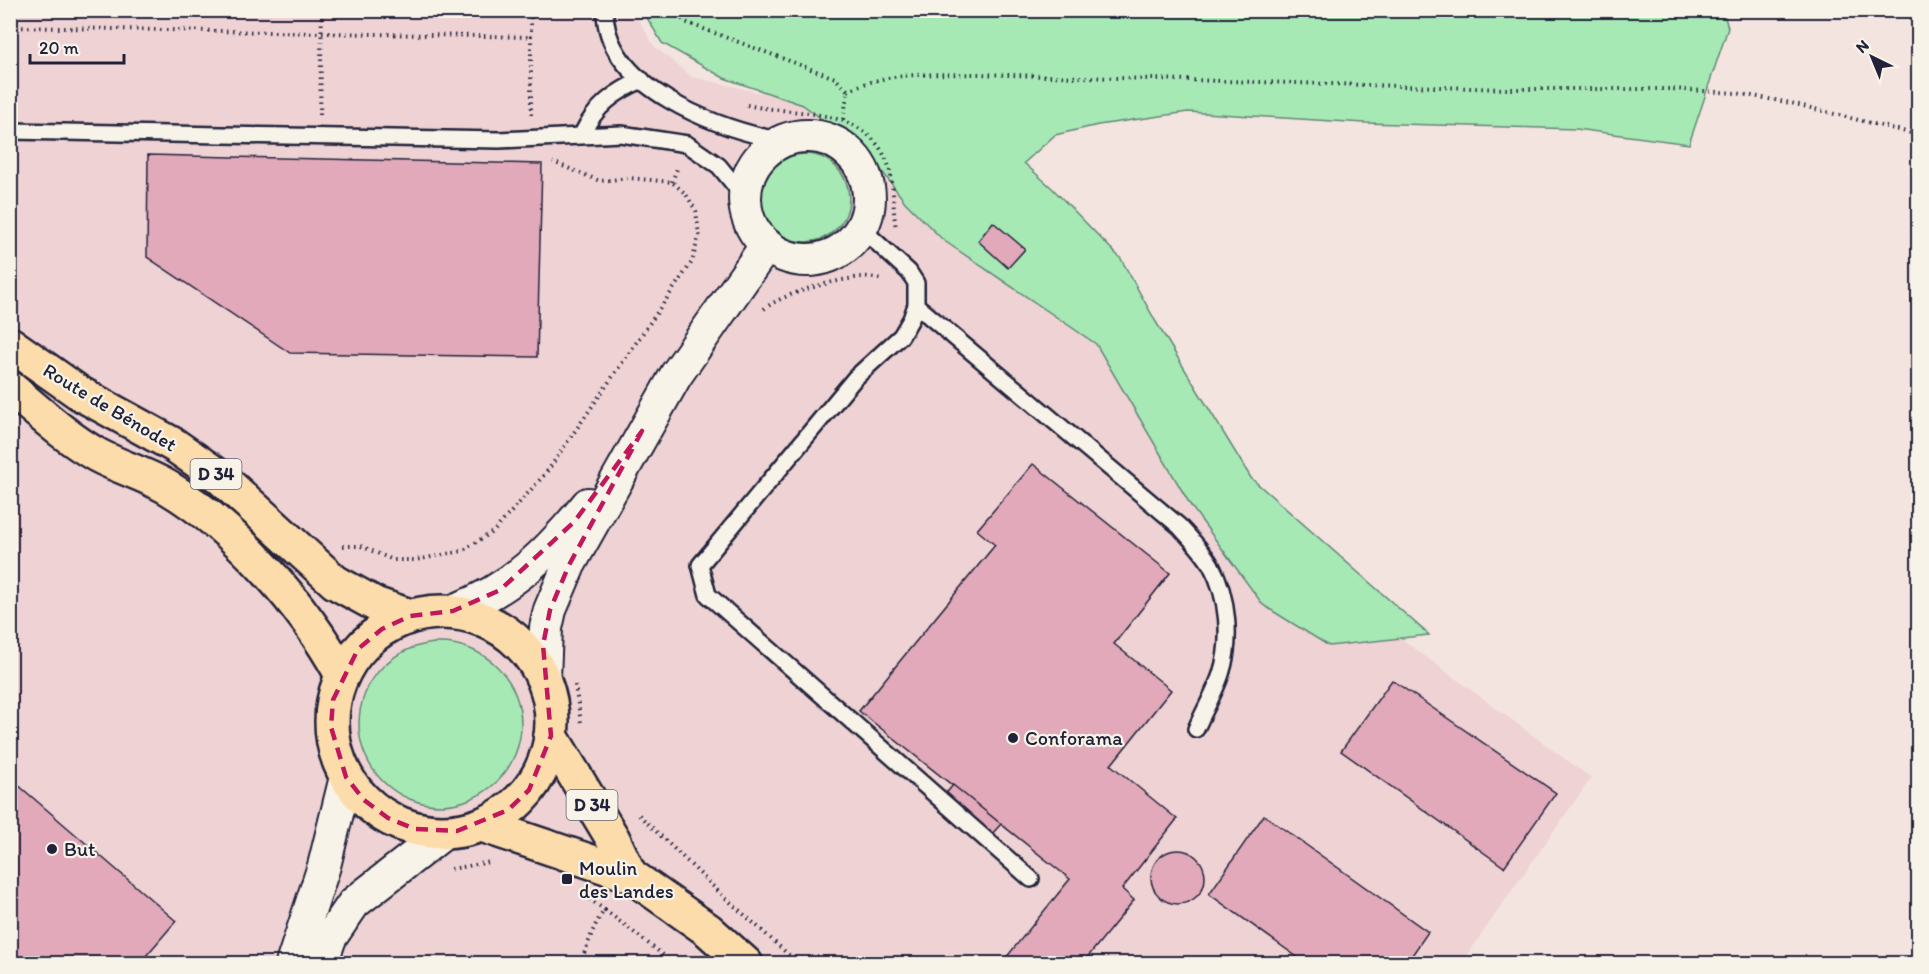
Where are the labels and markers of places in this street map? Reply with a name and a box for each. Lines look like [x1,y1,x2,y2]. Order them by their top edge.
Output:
place label: Conforama [1025,726,1123,750]
marker: Conforama [1006,731,1020,745]
place label: But [64,837,96,861]
marker: But [45,842,59,856]
place label: Moulin des Landes [579,856,674,903]
marker: Moulin des Landes [560,872,574,886]

